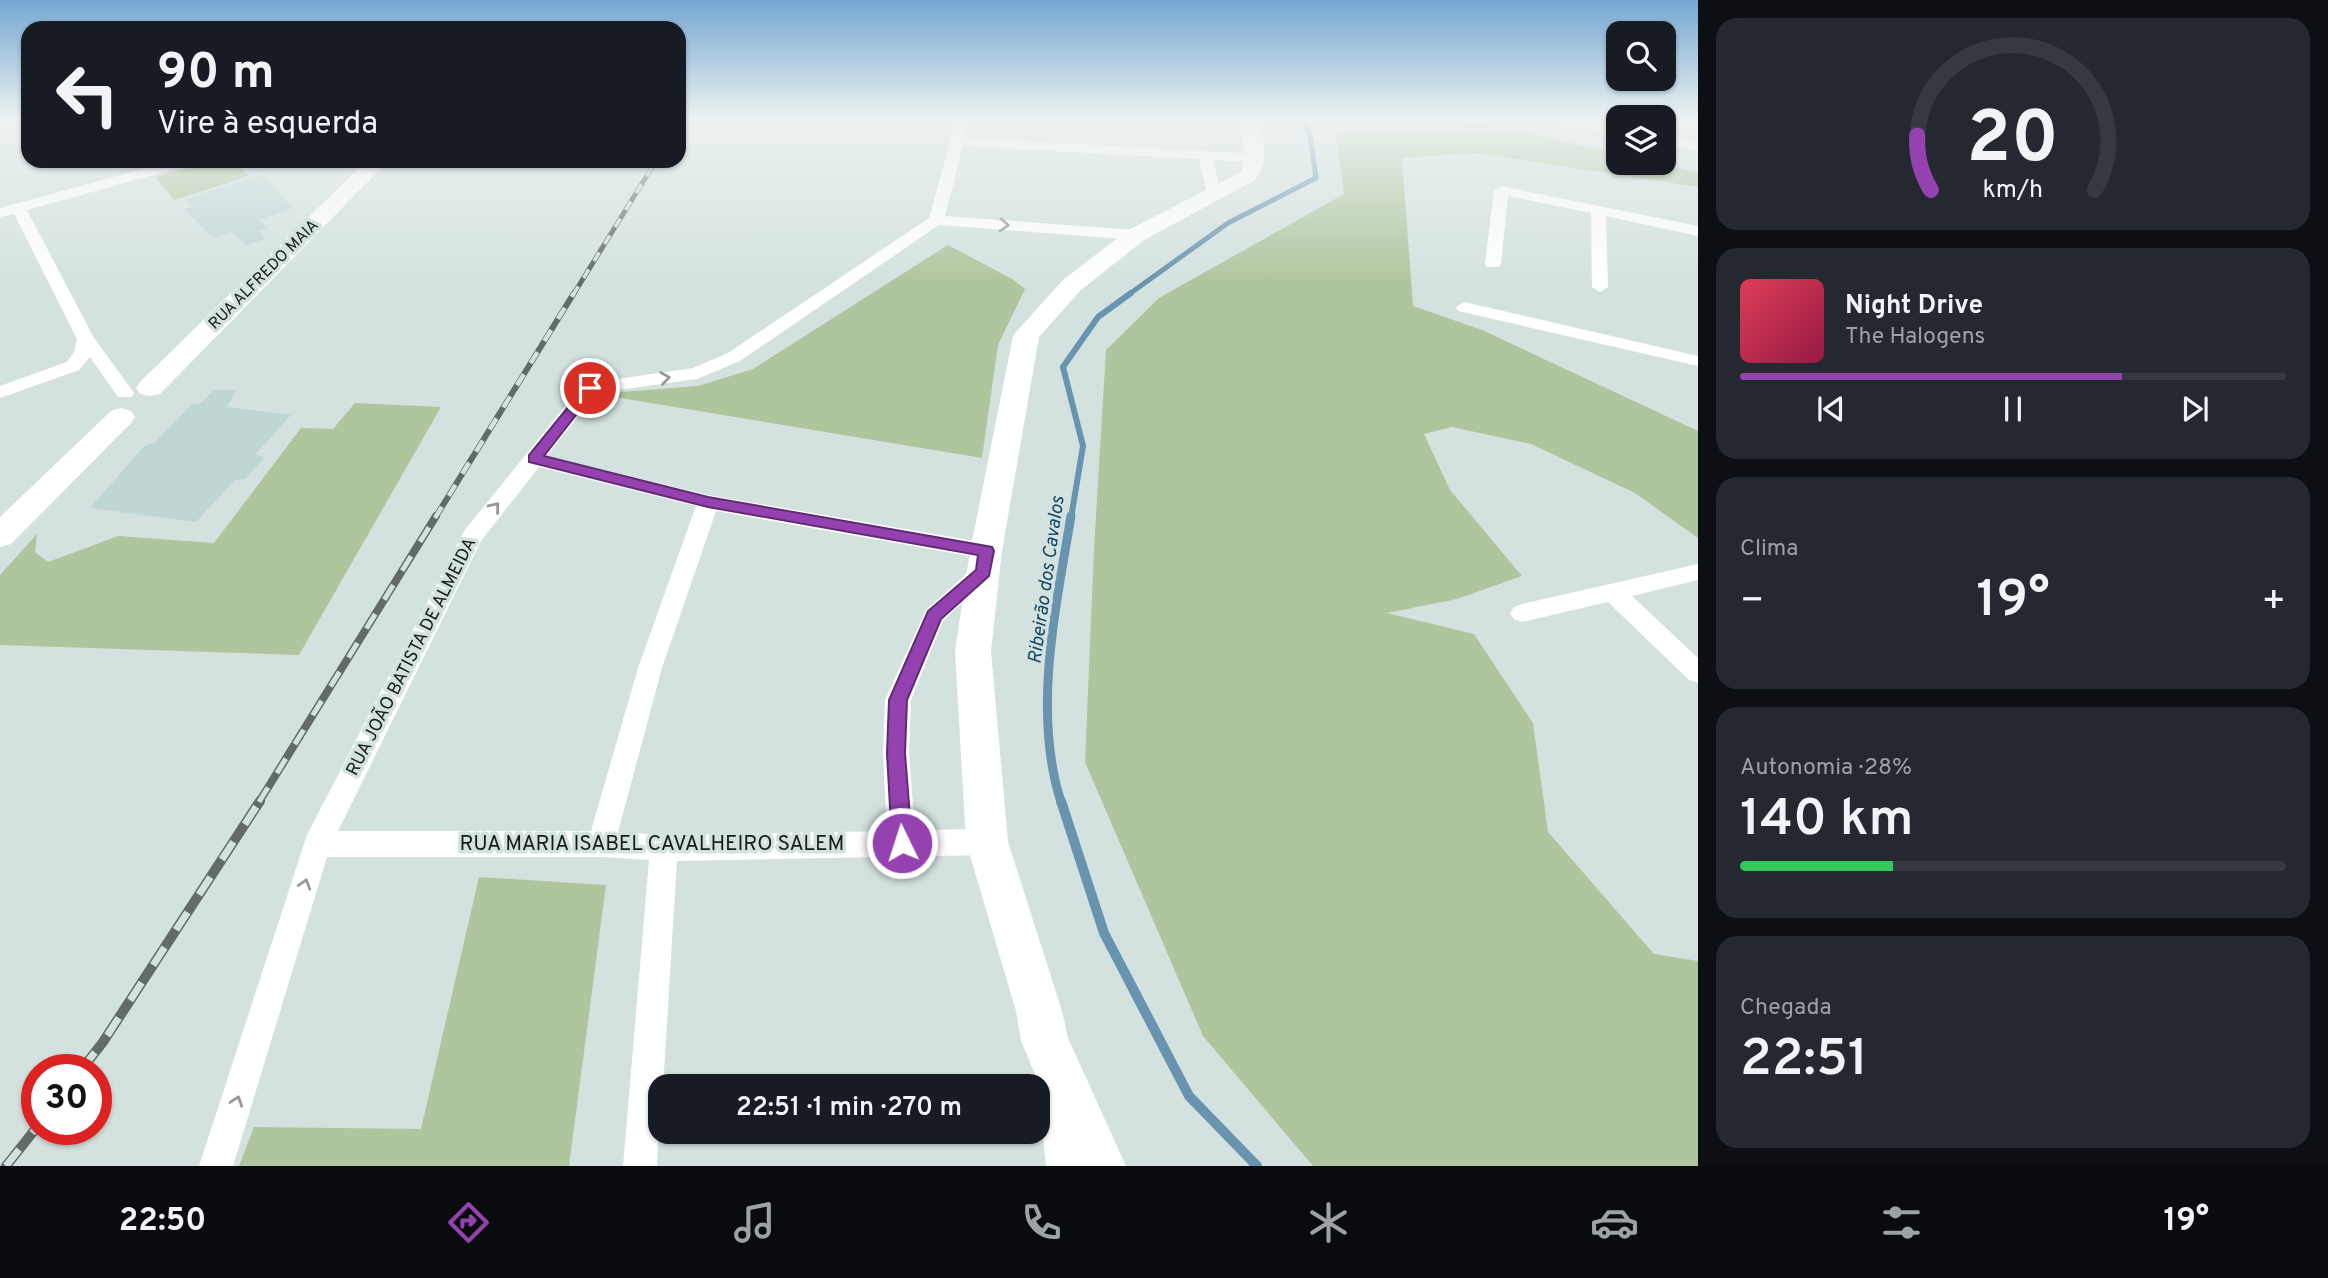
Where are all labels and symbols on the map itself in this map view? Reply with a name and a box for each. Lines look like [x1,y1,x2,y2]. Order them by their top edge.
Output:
street label: RUA ALFREDO MAIA [205,216,323,334]
one-way arrow [999,217,1010,232]
pin [560,358,620,418]
one-way arrow [659,370,671,385]
water label: Ribeirão dos Cavalos [1023,494,1071,665]
one-way arrow [487,503,500,515]
street label: RUA JOÃO BATISTA DE ALMEIDA [340,533,482,780]
position arrow [865,806,939,880]
street label: RUA MARIA ISABEL CAVALHEIRO SALEM [460,831,844,858]
one-way arrow [296,878,311,890]
speed limit sign: 30 [21,1054,112,1145]
one-way arrow [229,1095,243,1108]

